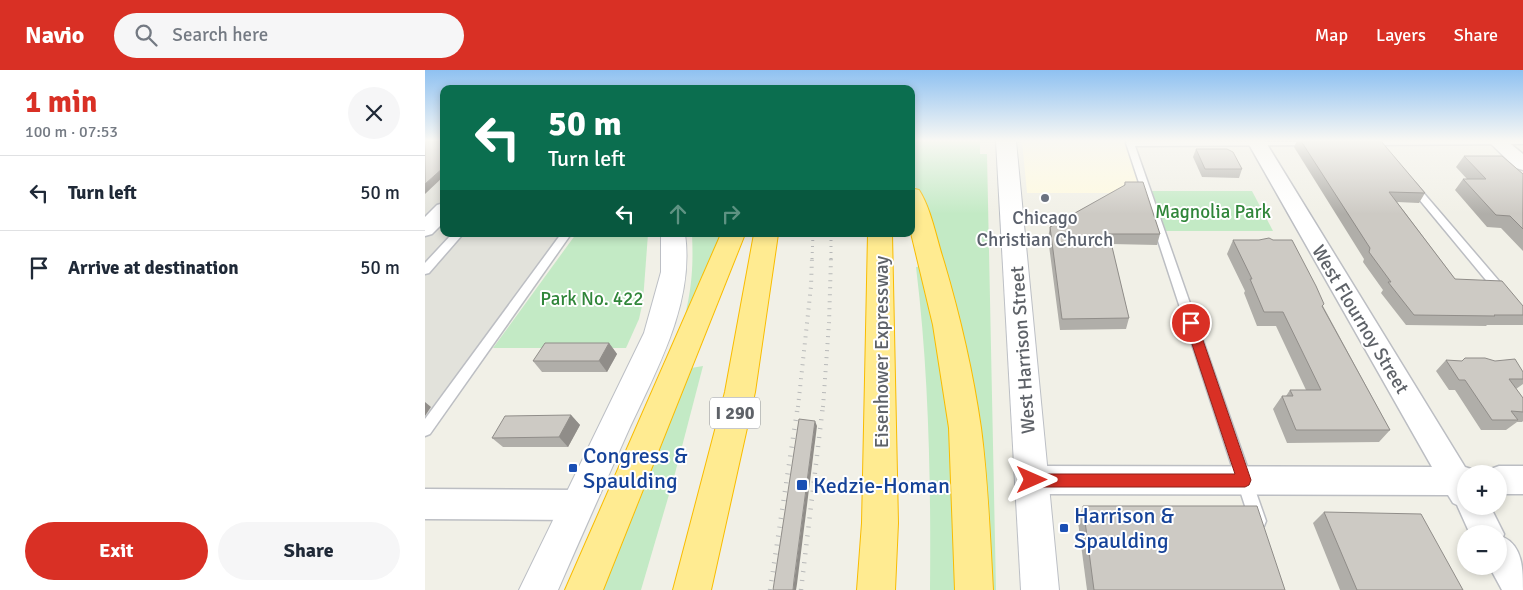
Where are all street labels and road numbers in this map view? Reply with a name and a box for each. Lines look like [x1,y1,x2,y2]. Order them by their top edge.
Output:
street label: West Flournoy Street [1306,241,1414,398]
street label: Eisenhower Expressway [870,256,894,448]
street label: West Harrison Street [1005,265,1041,435]
road number: I 290 [710,398,760,428]

